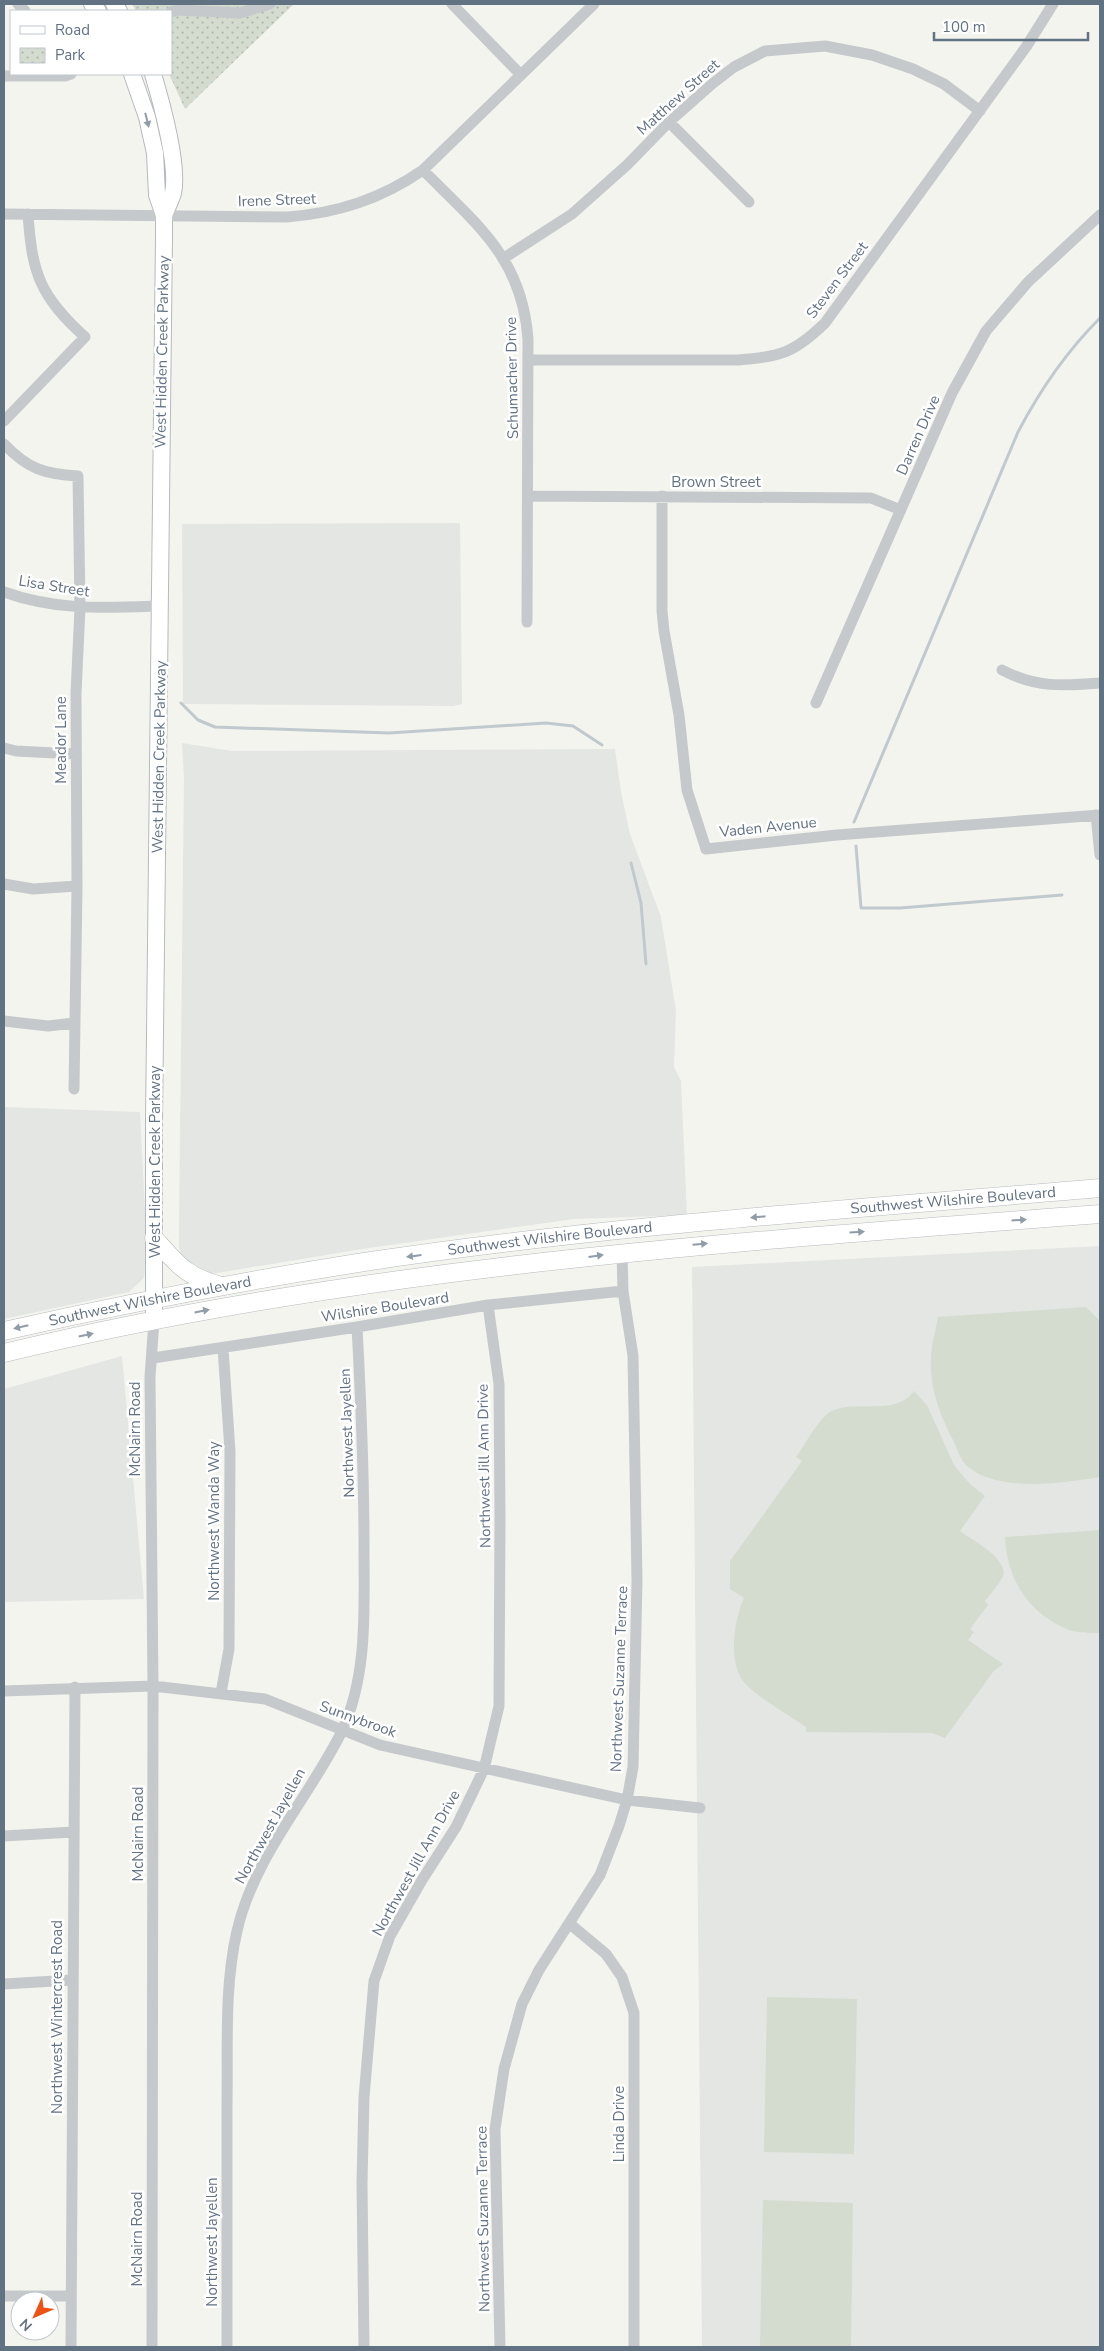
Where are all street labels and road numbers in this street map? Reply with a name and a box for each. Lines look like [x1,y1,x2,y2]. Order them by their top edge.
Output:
street label: Matthew Street [632,54,724,140]
street label: Irene Street [237,189,317,211]
street label: Steven Street [802,237,873,322]
street label: West Hidden Creek Parkway [150,255,174,449]
street label: Schumacher Drive [501,317,523,439]
street label: Darren Drive [891,392,945,478]
street label: Brown Street [671,472,762,492]
street label: Lisa Street [17,571,92,602]
street label: West Hidden Creek Parkway [147,660,171,854]
street label: Meador Lane [51,696,71,784]
street label: Vaden Avenue [717,812,818,842]
street label: West Hidden Creek Parkway [145,1065,165,1259]
street label: Southwest Wilshire Boulevard [850,1182,1057,1219]
street label: Southwest Wilshire Boulevard [446,1217,653,1260]
street label: Southwest Wilshire Boulevard [47,1271,253,1331]
street label: Wilshire Boulevard [320,1287,450,1327]
street label: Northwest Jayellen [335,1368,359,1498]
street label: McNairn Road [125,1382,145,1476]
street label: Northwest Jill Ann Drive [473,1384,495,1548]
street label: Northwest Wanda Way [204,1441,224,1601]
street label: Northwest Suzanne Terrace [606,1586,632,1772]
street label: Sunnybrook [317,1696,400,1742]
street label: Northwest Jayellen [230,1765,310,1887]
street label: Northwest Jill Ann Drive [367,1786,465,1940]
street label: McNairn Road [128,1787,148,1881]
street label: Northwest Wintercrest Road [47,1920,67,2114]
street label: Linda Drive [609,2086,629,2162]
street label: Northwest Suzanne Terrace [471,2126,495,2312]
street label: Northwest Jayellen [202,2177,222,2307]
street label: McNairn Road [127,2192,147,2286]

